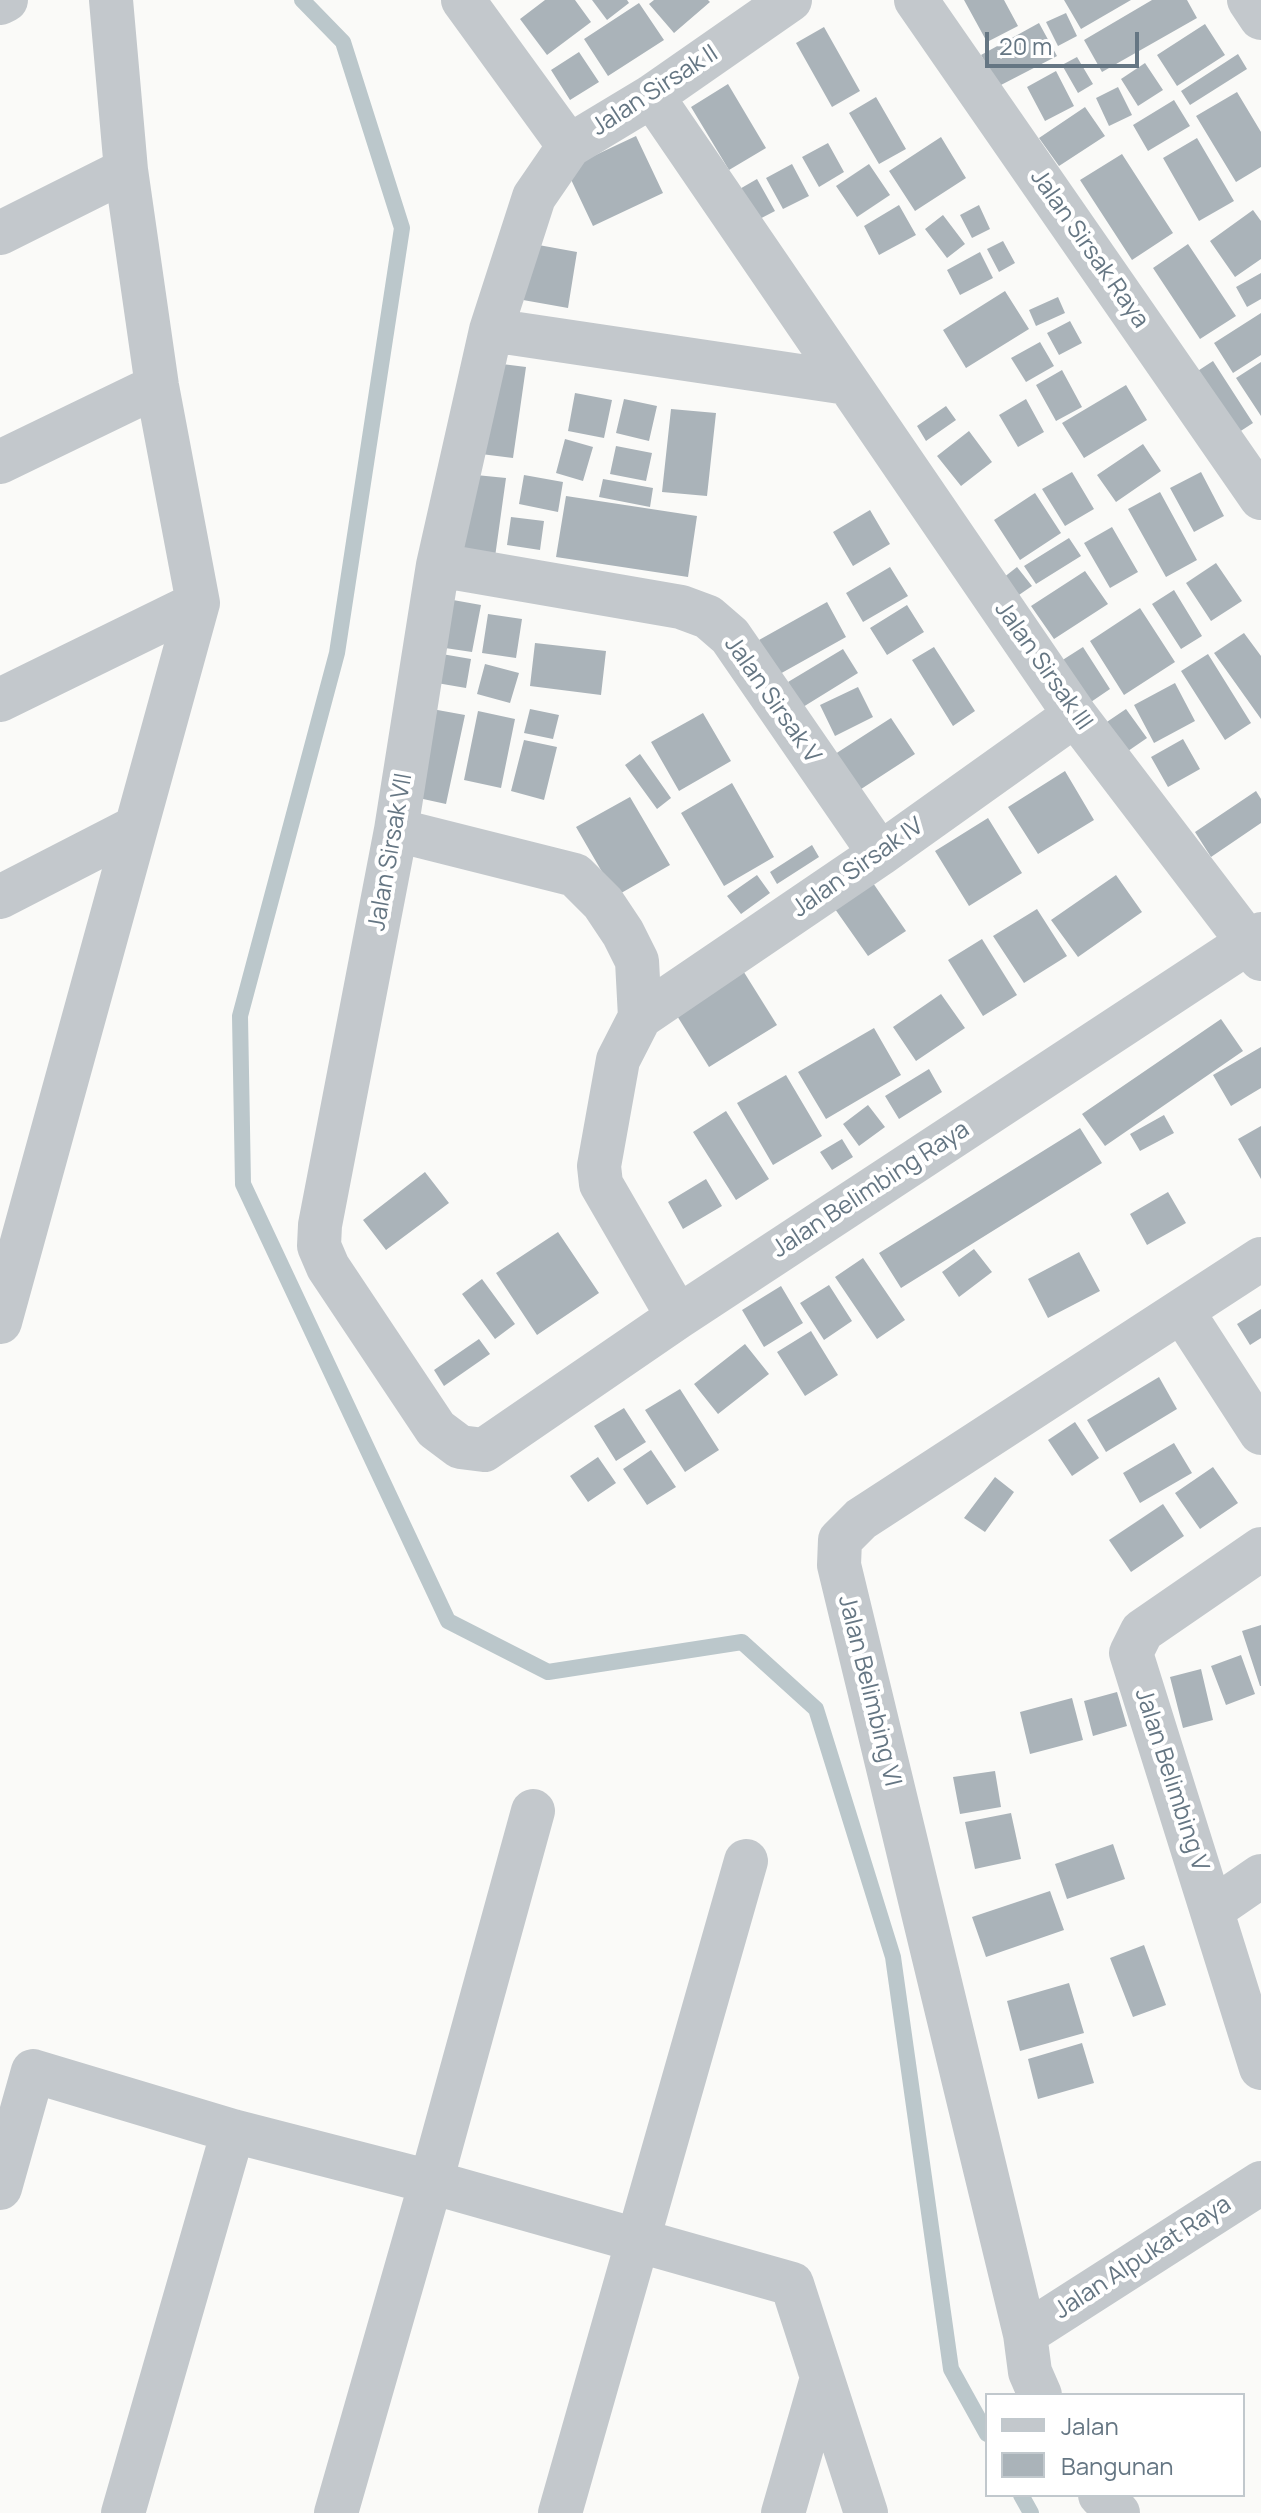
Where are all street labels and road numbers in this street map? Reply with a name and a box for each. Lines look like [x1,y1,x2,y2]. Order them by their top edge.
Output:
street label: Jalan Sirsak II [586,39,724,143]
street label: Jalan Sirsak Raya [1024,164,1154,334]
street label: Jalan Sirsak III [988,596,1098,736]
street label: Jalan Sirsak V [718,631,826,769]
street label: Jalan Sirsak VII [363,771,419,933]
street label: Jalan Sirsak IV [787,812,929,924]
street label: Jalan Belimbing Raya [767,1116,975,1264]
street label: Jalan Belimbing VI [831,1592,907,1790]
street label: Jalan Belimbing V [1128,1685,1214,1875]
street label: Jalan Alpukat Raya [1049,2190,1237,2326]

